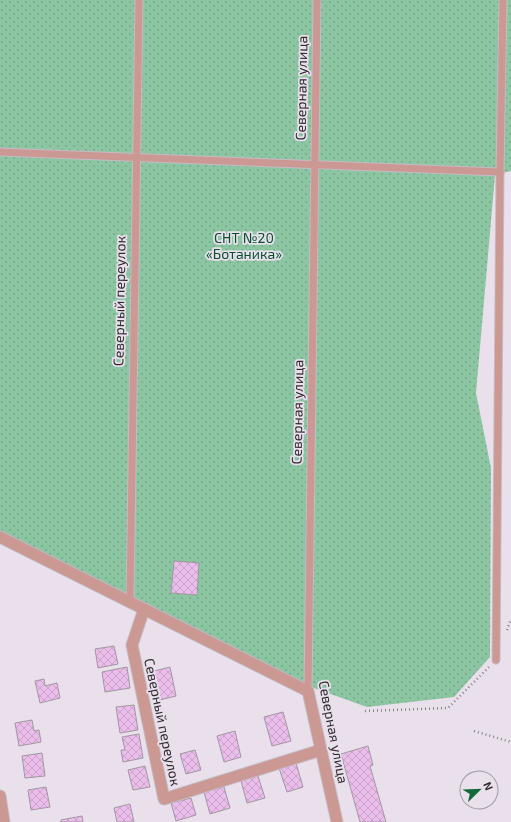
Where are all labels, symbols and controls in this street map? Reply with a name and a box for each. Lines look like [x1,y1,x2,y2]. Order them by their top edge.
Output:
street label: Северная улица [292,36,310,140]
park label: СНТ №20 «Ботаника» [206,229,282,262]
street label: Северный переулок [109,235,129,366]
street label: Северная улица [288,360,306,464]
street label: Северный переулок [141,657,185,788]
street label: Северная улица [316,679,352,785]
north arrow [459,770,499,810]
text: N [481,780,496,792]

